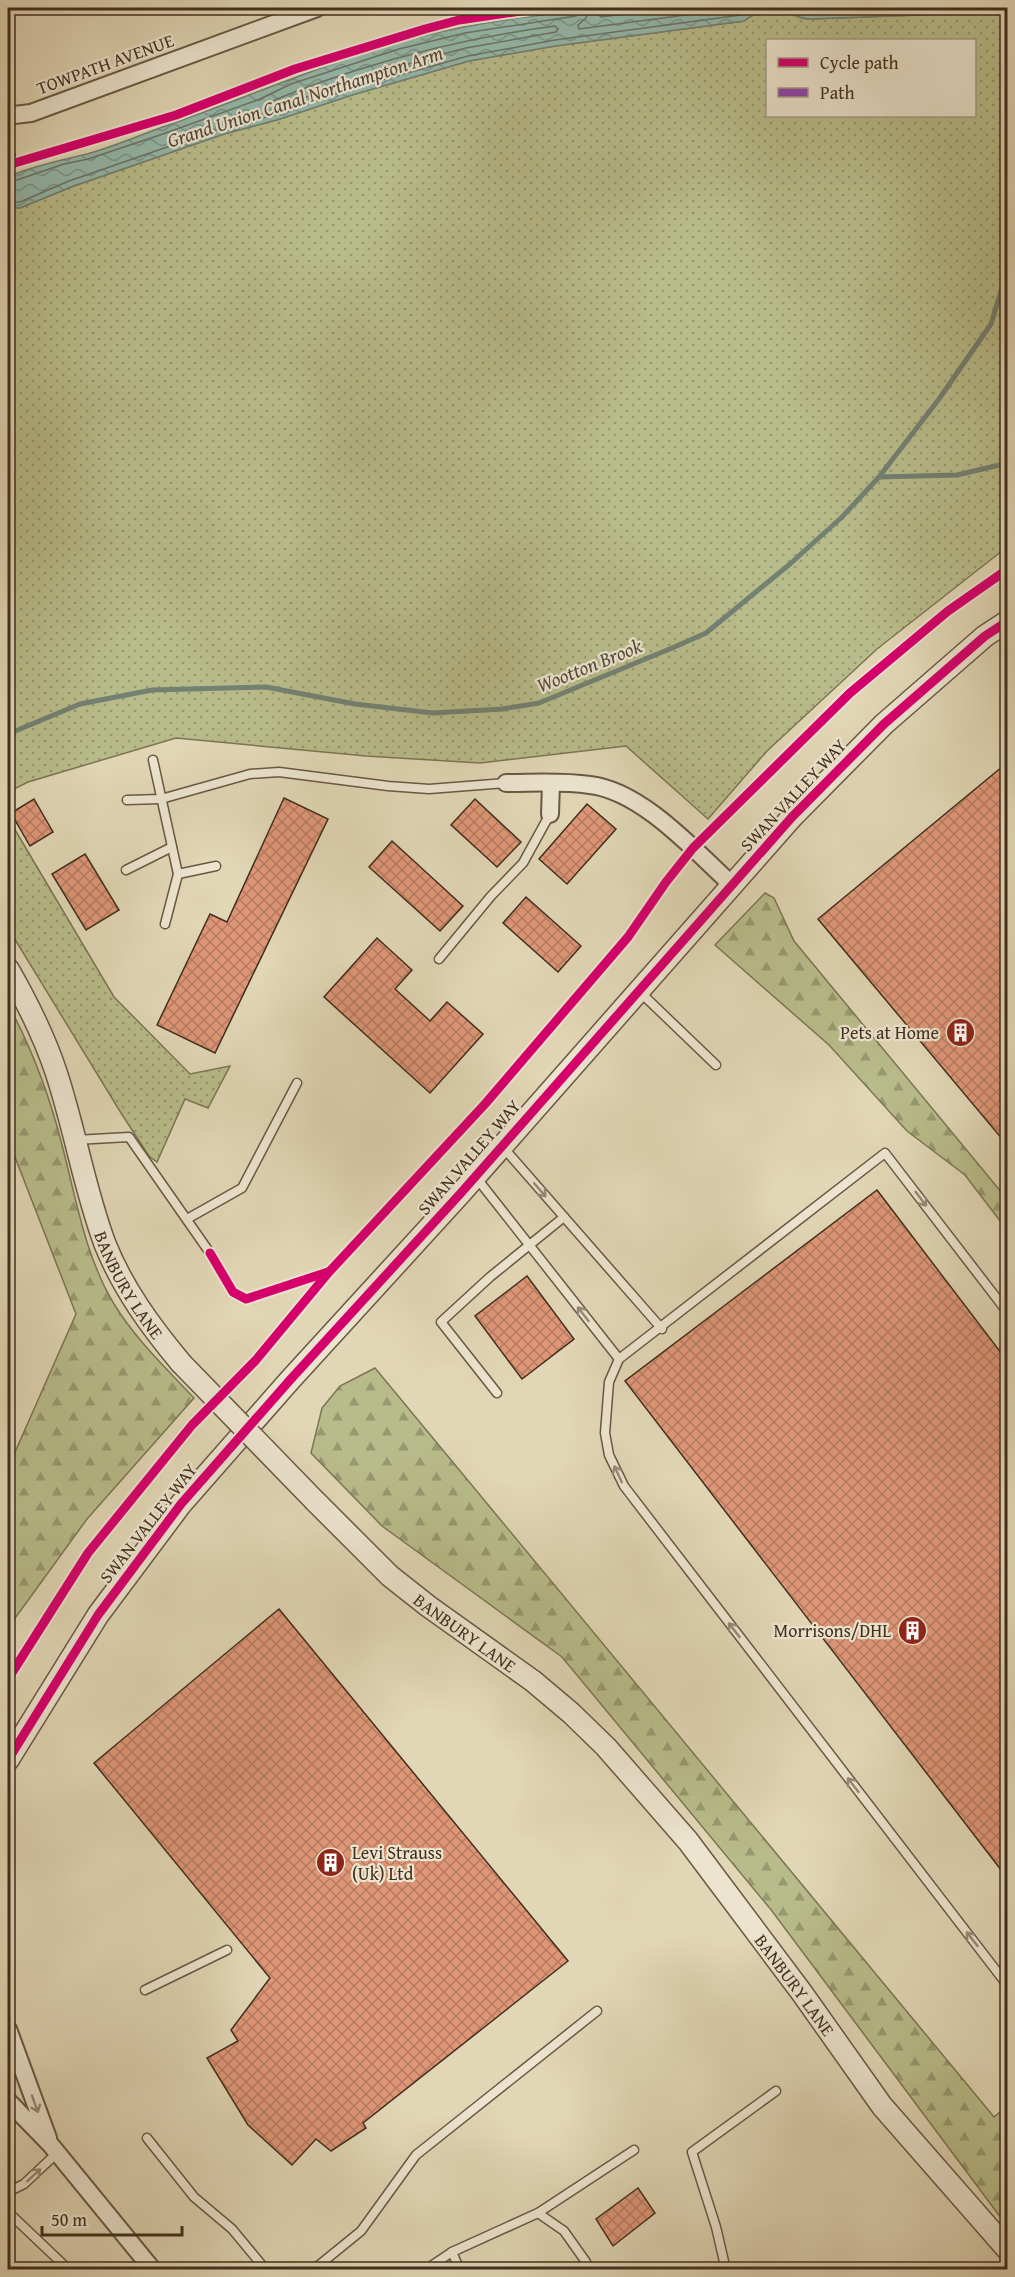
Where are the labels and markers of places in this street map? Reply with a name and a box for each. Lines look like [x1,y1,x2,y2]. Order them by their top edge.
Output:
building icon: Pets at Home [944,1016,976,1048]
place label: Pets at Home [840,1019,939,1046]
building icon: Morrisons/DHL [896,1614,928,1646]
place label: Morrisons/DHL [773,1617,891,1644]
place label: Levi Strauss (Uk) Ltd [352,1839,442,1887]
building icon: Levi Strauss (Uk) Ltd [315,1846,347,1878]

